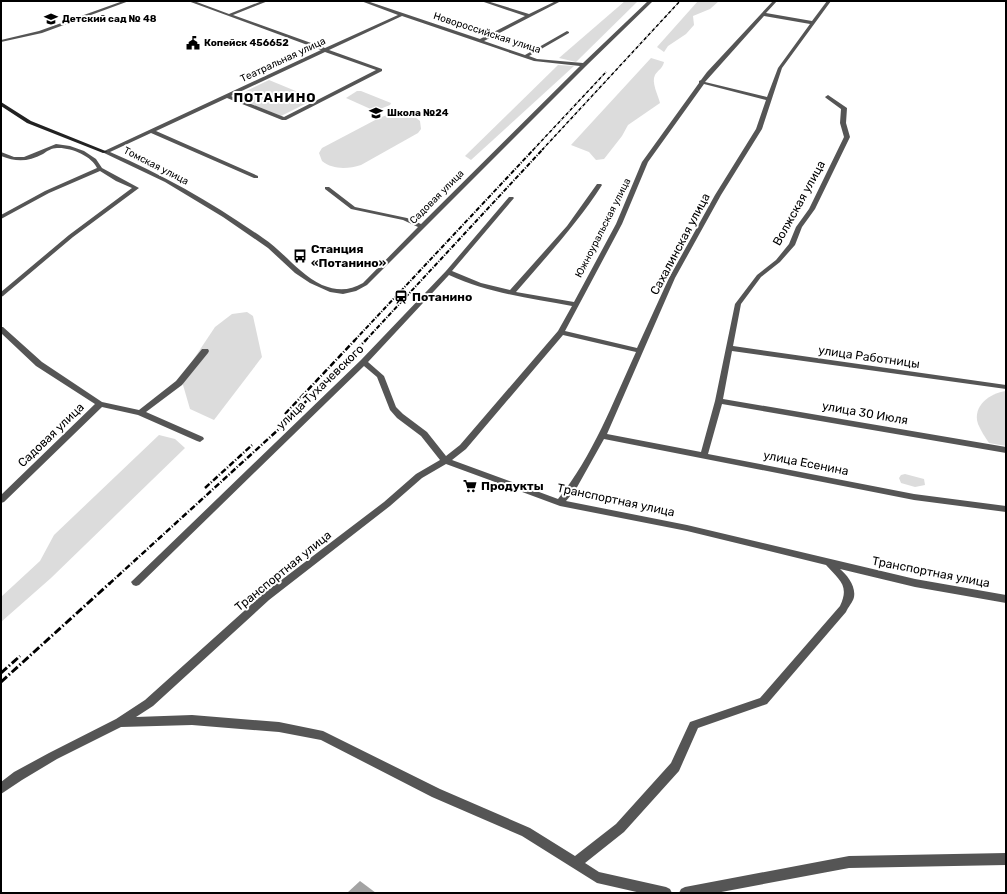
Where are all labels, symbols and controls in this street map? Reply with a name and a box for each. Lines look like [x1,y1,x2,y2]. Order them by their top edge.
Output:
street label: Новороссийская улица [432,10,542,56]
school or university icon: Детский сад № 48 [43,11,59,27]
place label: Детский сад № 48 [62,13,157,25]
public building icon: Копейск 456652 [185,35,201,51]
street label: Театральная улица [239,35,327,85]
place label: Копейск 456652 [204,37,289,49]
district label: ПОТАНИНО [233,90,317,105]
school or university icon: Школа №24 [368,105,384,121]
place label: Школа №24 [387,107,449,119]
street label: Томская улица [121,144,191,188]
street label: Волжская улица [770,158,828,248]
street label: Садовая улица [407,167,467,227]
street label: Южноуральская улица [573,176,633,280]
street label: Сахалинская улица [647,191,713,297]
place label: Станция «Потанино» [311,242,387,270]
bus stop icon: Станция «Потанино» [292,248,308,264]
station icon: Потанино [393,289,409,305]
place label: Потанино [412,290,472,304]
street label: улица Тухачевского [274,342,367,432]
street label: улица Работницы [817,343,921,371]
street label: улица 30 Июля [821,399,909,427]
street label: Садовая улица [15,400,87,470]
street label: улица Есенина [762,448,850,478]
supermarket icon: Продукты [462,478,478,494]
place label: Продукты [481,479,544,493]
street label: Транспортная улица [556,481,676,519]
street label: Транспортная улица [232,528,334,614]
street label: Транспортная улица [871,554,991,590]

